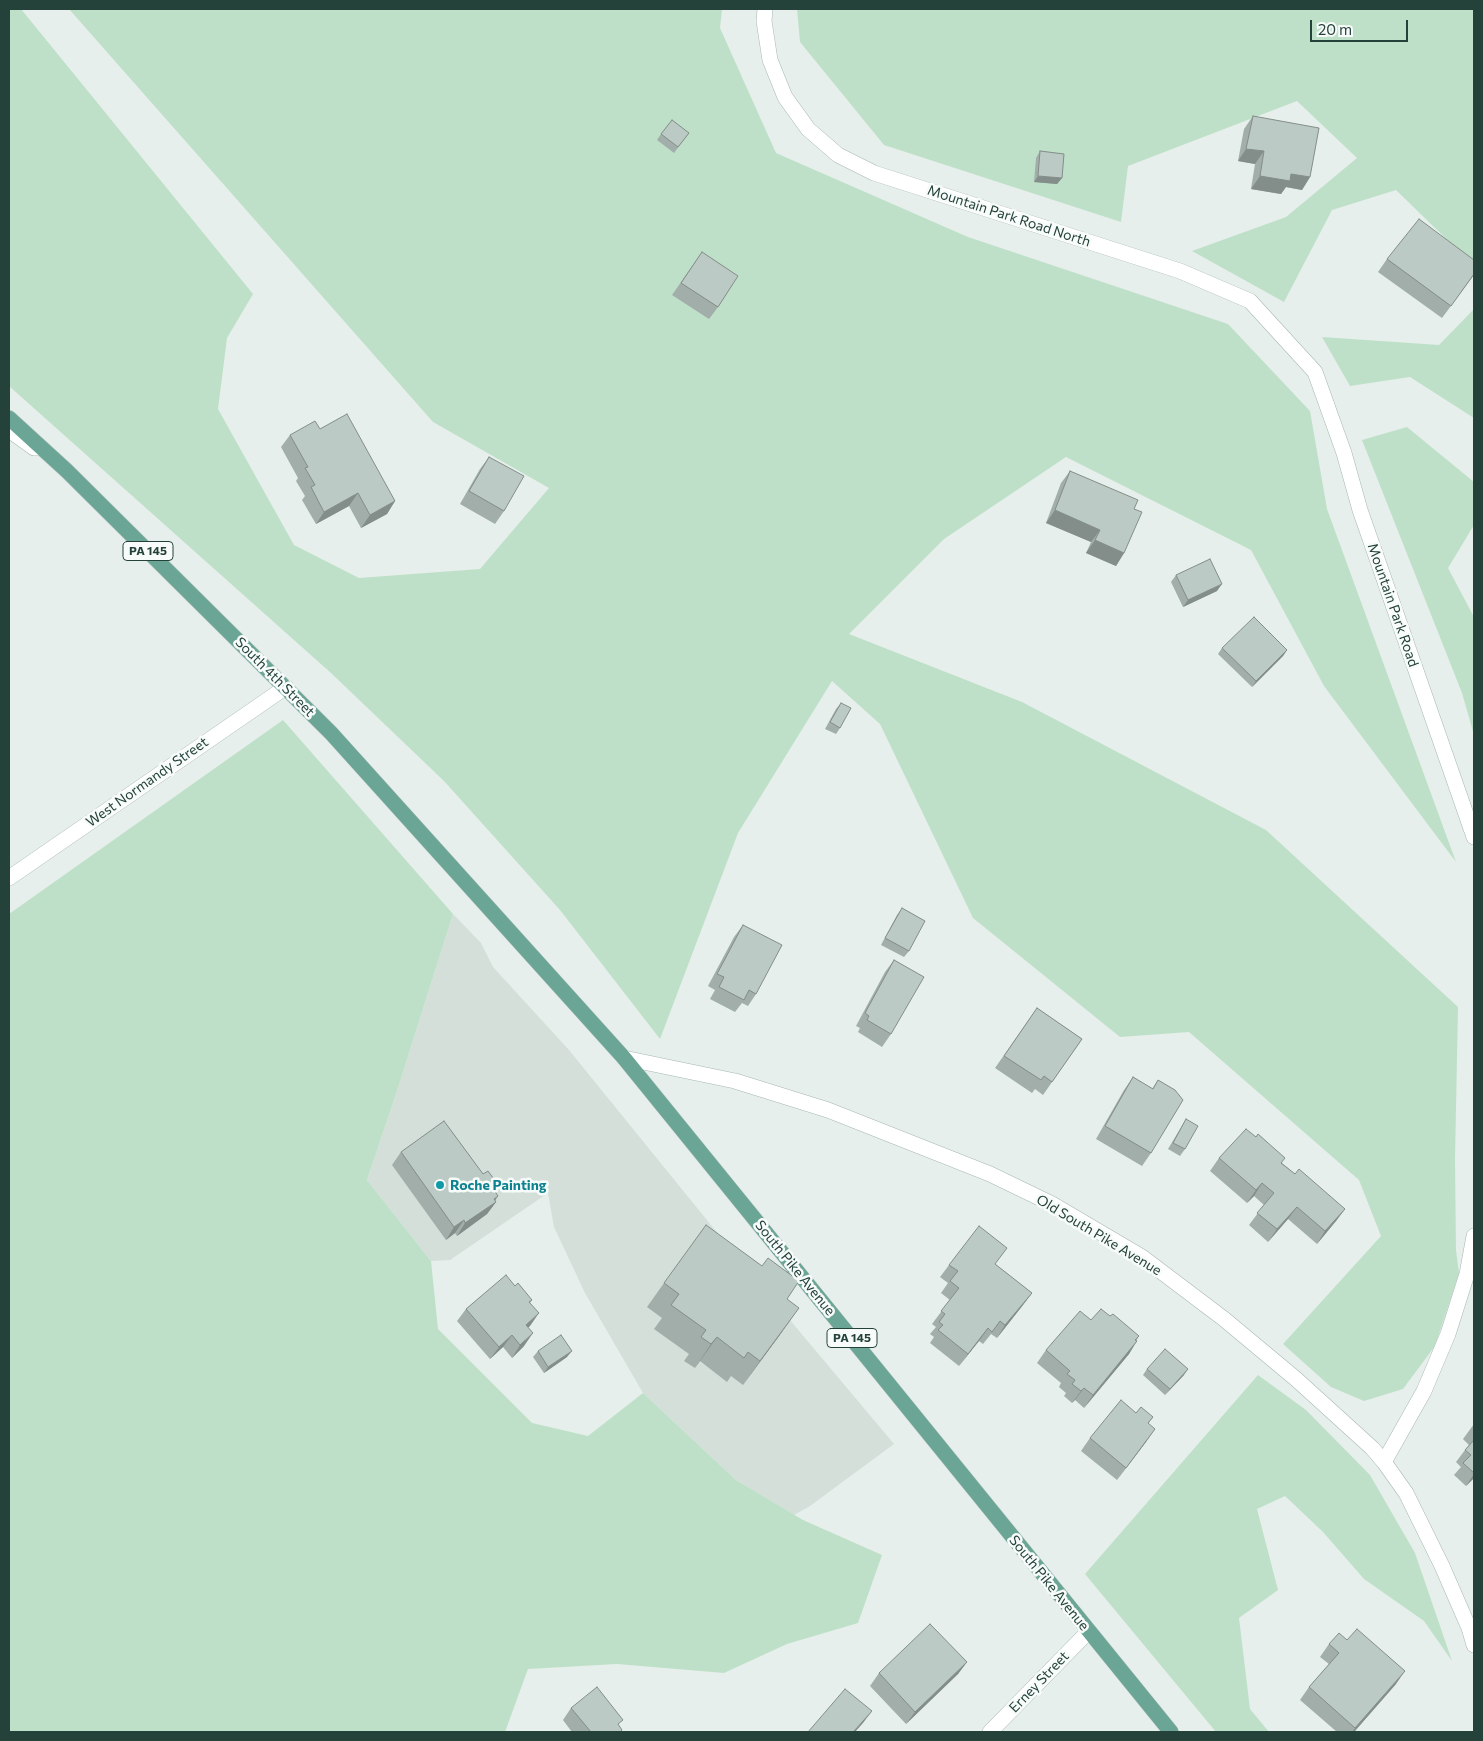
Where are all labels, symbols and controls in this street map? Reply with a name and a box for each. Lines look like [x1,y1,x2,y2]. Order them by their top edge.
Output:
scale bar [1313,10,1410,42]
text: 20 m [1318,20,1352,38]
street label: Mountain Park Road North [925,182,1093,250]
street label: Mountain Park Road [1364,541,1422,669]
road number: PA 145 [123,542,173,560]
street label: South 4th Street [232,634,318,720]
street label: West Normandy Street [83,734,211,830]
place label: Roche Painting [450,1177,547,1193]
marker: Roche Painting [434,1179,446,1191]
street label: Old South Pike Avenue [1033,1191,1165,1279]
street label: South Pike Avenue [752,1217,838,1319]
road number: PA 145 [827,1329,877,1348]
street label: South Pike Avenue [1006,1532,1092,1634]
street label: Erney Street [1006,1648,1072,1716]

